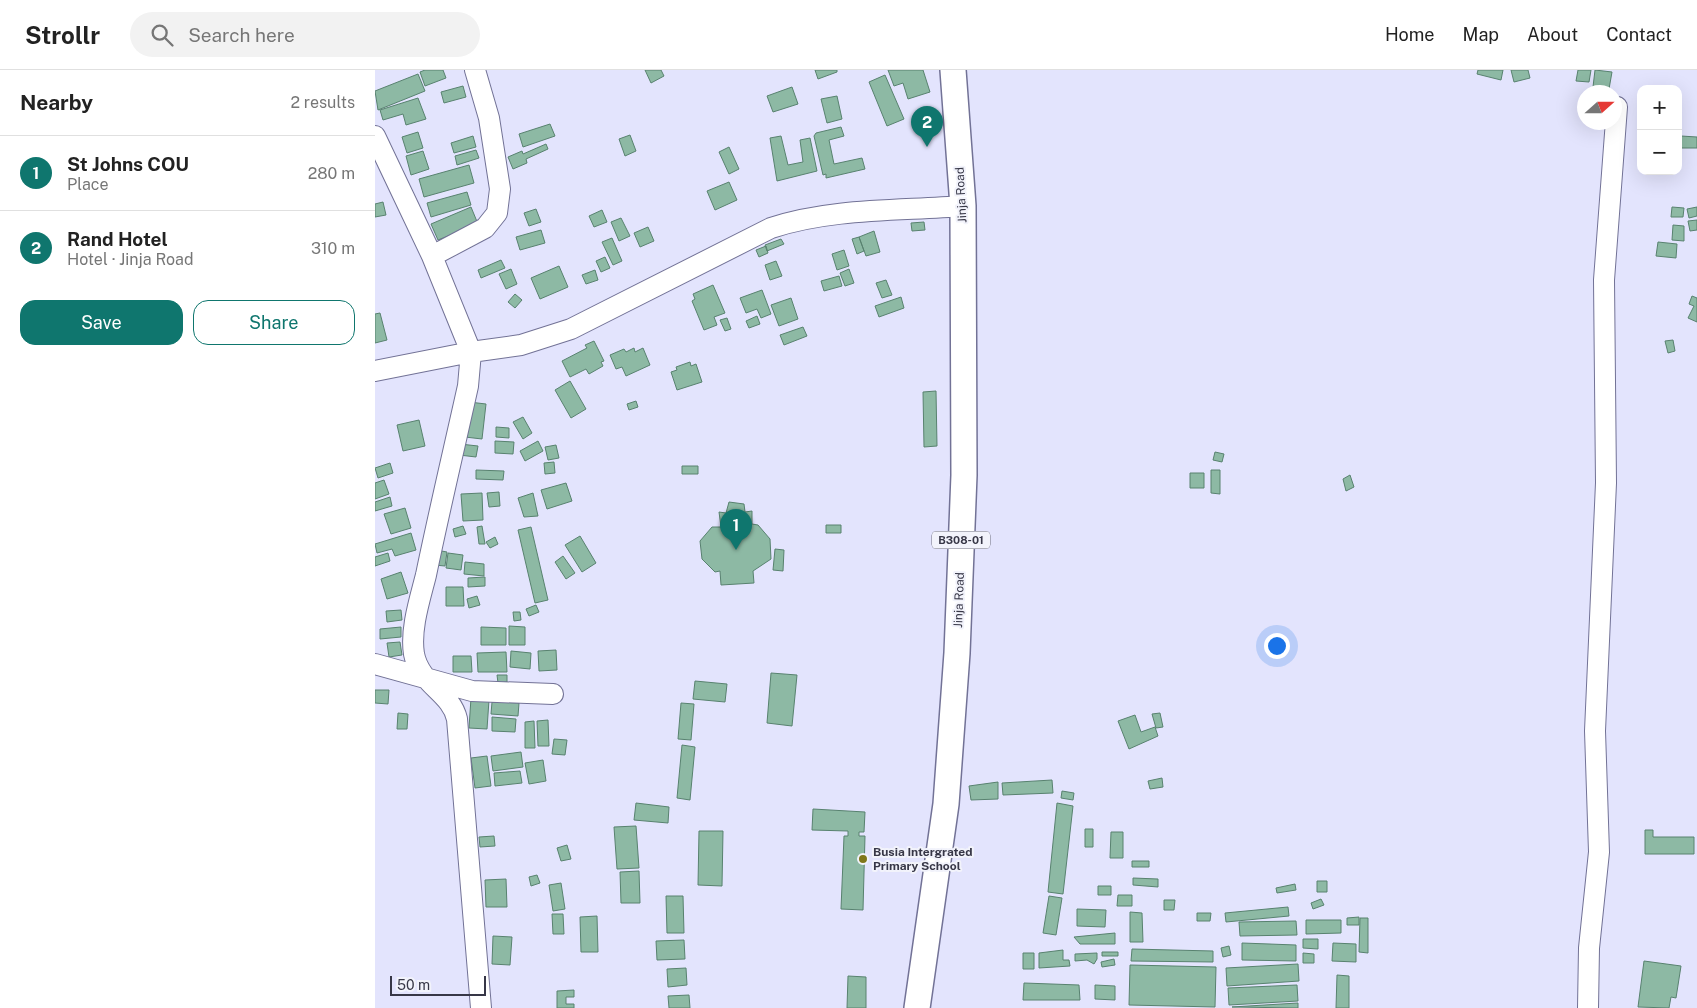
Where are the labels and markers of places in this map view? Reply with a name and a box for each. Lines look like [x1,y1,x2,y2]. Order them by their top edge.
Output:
pin: 2 [911,106,943,147]
pin: 1 [720,509,752,550]
place label: Busia Intergrated Primary School [873,845,973,873]
marker: Busia Intergrated Primary School [857,853,869,865]

